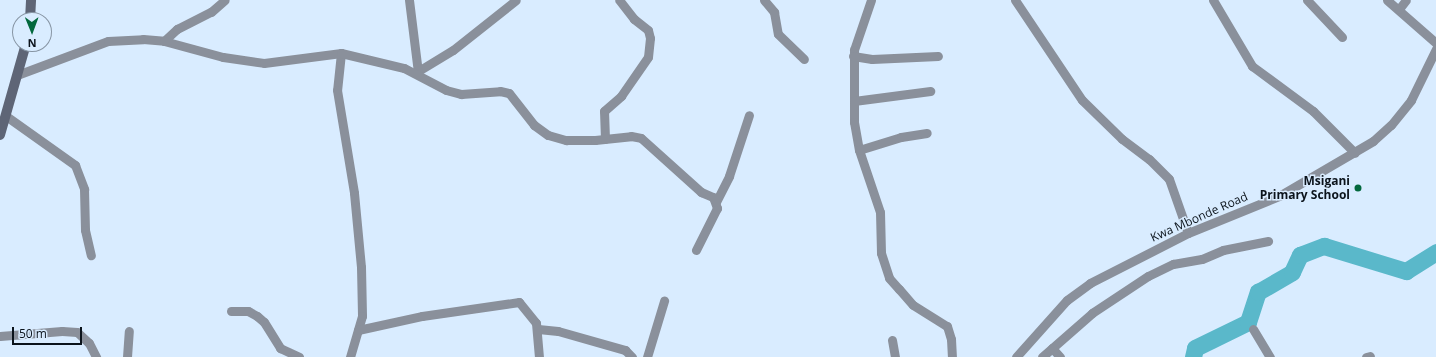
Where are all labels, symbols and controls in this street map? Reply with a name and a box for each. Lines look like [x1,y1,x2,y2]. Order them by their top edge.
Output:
north arrow [12,12,52,52]
text: N [28,36,37,51]
place label: Msigani Primary School [1260,174,1350,202]
marker: Msigani Primary School [1353,183,1363,193]
street label: Kwa Mbonde Road [1148,189,1250,245]
scale bar [14,319,84,345]
text: 50 m [19,325,47,342]

